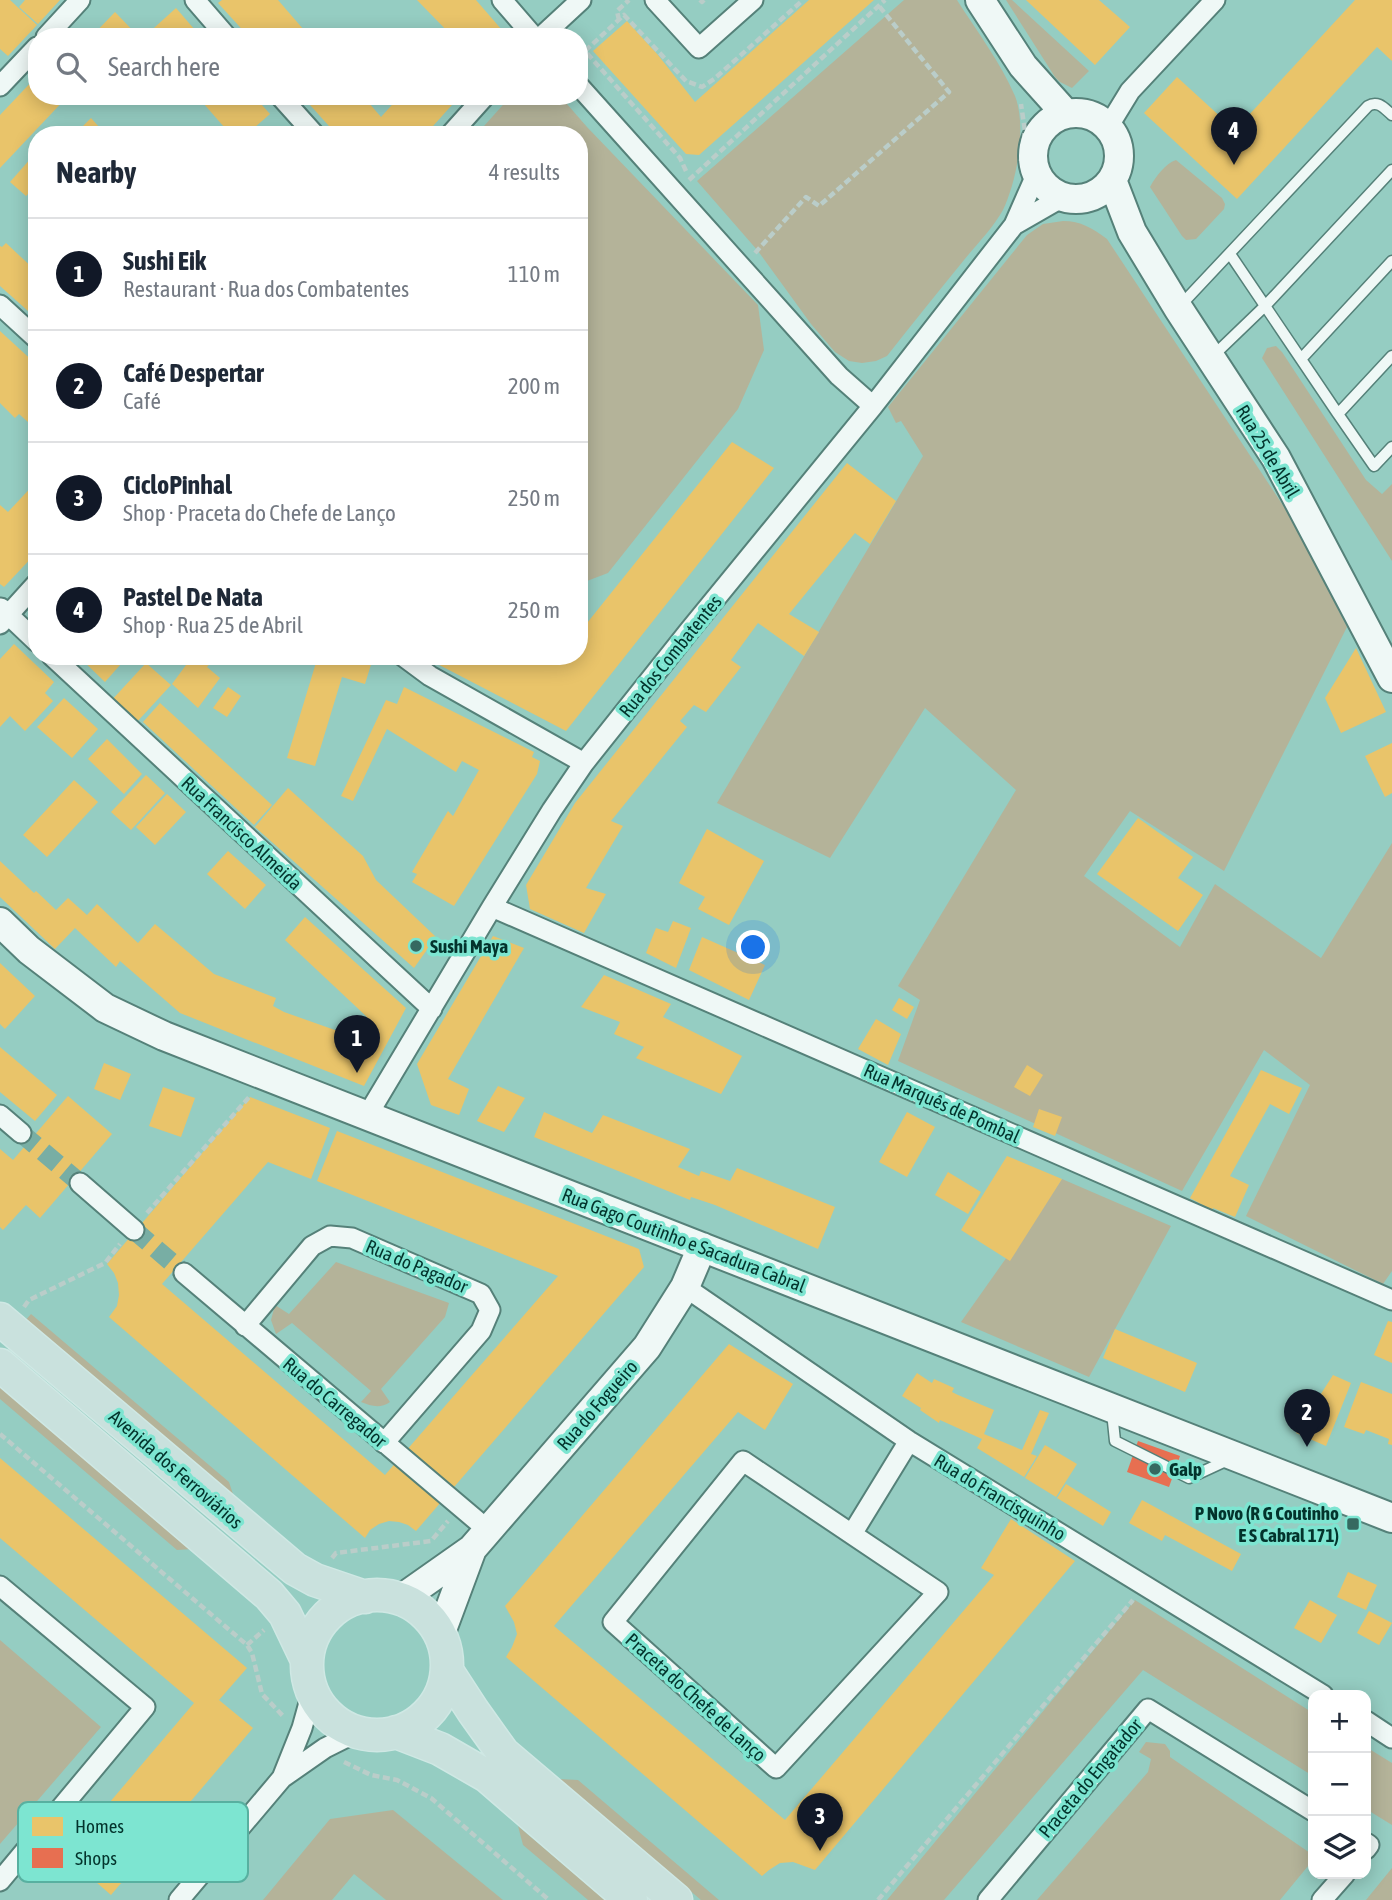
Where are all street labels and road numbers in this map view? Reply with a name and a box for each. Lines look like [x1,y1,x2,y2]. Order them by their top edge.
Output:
street label: Rua 25 de Abril [1232,401,1304,501]
street label: Rua dos Combatentes [614,591,726,721]
street label: Rua Francisco Almeida [177,772,307,894]
street label: Rua Marquês de Pombal [861,1059,1023,1147]
street label: Rua Gago Coutinho e Sacadura Cabral [559,1183,809,1297]
street label: Rua do Pagador [363,1235,472,1297]
street label: Rua do Carregador [279,1352,391,1452]
street label: Rua do Fogueiro [552,1356,642,1454]
street label: Avenida dos Ferroviários [105,1405,247,1533]
street label: Rua do Francisquinho [930,1449,1070,1545]
street label: Praceta do Chefe de Lanço [621,1628,771,1766]
street label: Praceta do Engatador [1034,1714,1146,1842]

